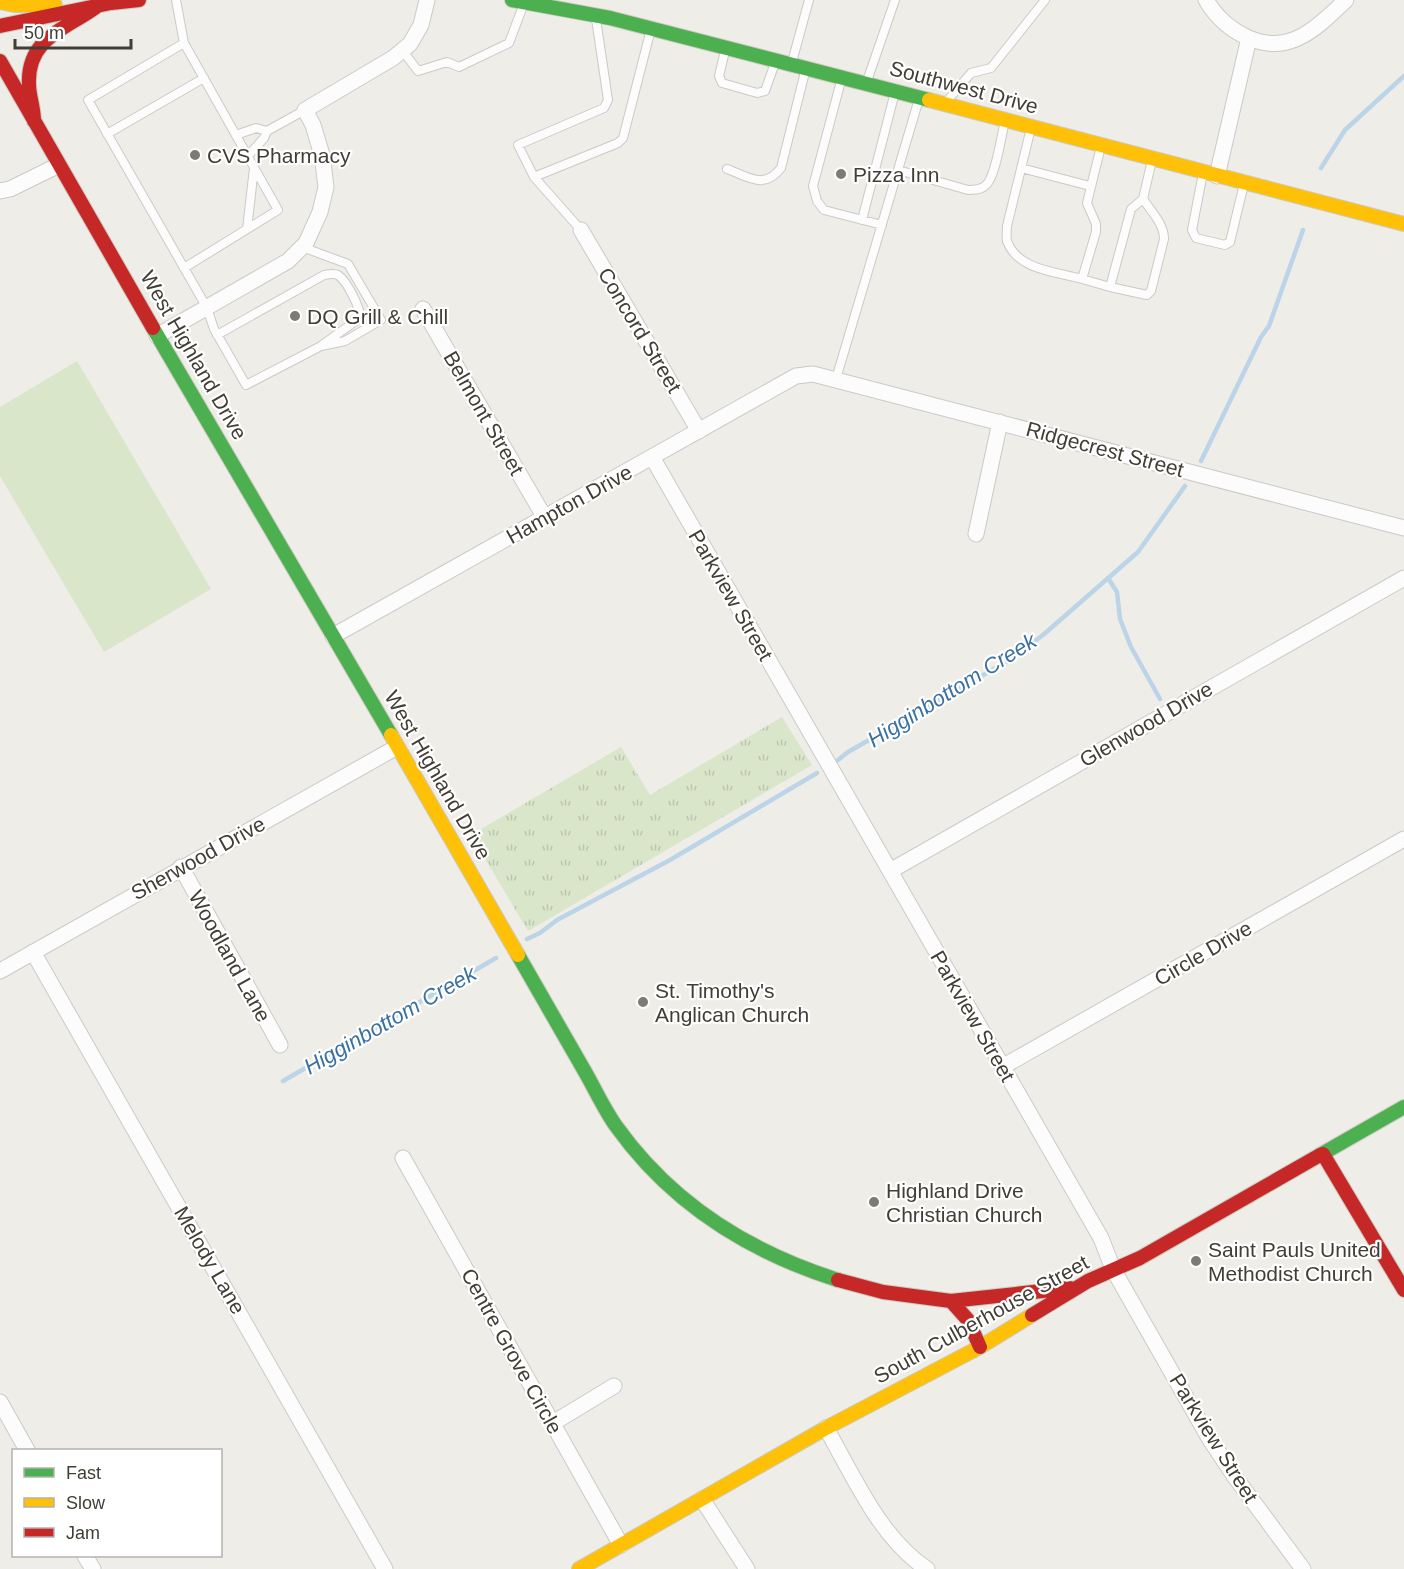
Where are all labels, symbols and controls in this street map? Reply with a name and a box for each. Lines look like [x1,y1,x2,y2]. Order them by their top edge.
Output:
scale bar [15,12,130,50]
text: 50 m [24,23,64,43]
street label: Southwest Drive [887,56,1041,118]
place label: CVS Pharmacy [207,144,351,167]
marker: CVS Pharmacy [188,148,202,162]
place label: Pizza Inn [853,163,939,186]
marker: Pizza Inn [834,167,848,181]
street label: Concord Street [594,264,686,397]
street label: West Highland Drive [136,267,252,443]
place label: DQ Grill & Chill [307,305,448,328]
marker: DQ Grill & Chill [288,309,302,323]
street label: Belmont Street [439,347,529,479]
street label: Ridgecrest Street [1024,417,1186,481]
street label: Hampton Drive [502,460,636,548]
street label: Parkview Street [684,526,778,665]
water label: Higginbottom Creek [863,627,1042,752]
street label: Glenwood Drive [1076,677,1216,771]
street label: West Highland Drive [380,687,496,863]
street label: Sherwood Drive [127,812,269,904]
street label: Woodland Lane [184,886,276,1026]
street label: Circle Drive [1150,916,1256,990]
street label: Parkview Street [926,947,1020,1086]
water label: Higginbottom Creek [300,960,481,1079]
place label: St. Timothy's Anglican Church [655,979,809,1026]
marker: St. Timothy's Anglican Church [636,995,650,1009]
place label: Highland Drive Christian Church [886,1179,1042,1226]
marker: Highland Drive Christian Church [867,1195,881,1209]
street label: Melody Lane [170,1202,250,1318]
place label: Saint Pauls United Methodist Church [1208,1238,1381,1285]
street label: South Culberhouse Street [870,1250,1092,1388]
marker: Saint Pauls United Methodist Church [1189,1254,1203,1268]
street label: Centre Grove Circle [457,1264,567,1438]
street label: Parkview Street [1165,1370,1263,1507]
legend [12,1449,222,1557]
text: Fast [66,1463,101,1483]
text: Slow [66,1493,106,1513]
text: Jam [66,1523,100,1543]

